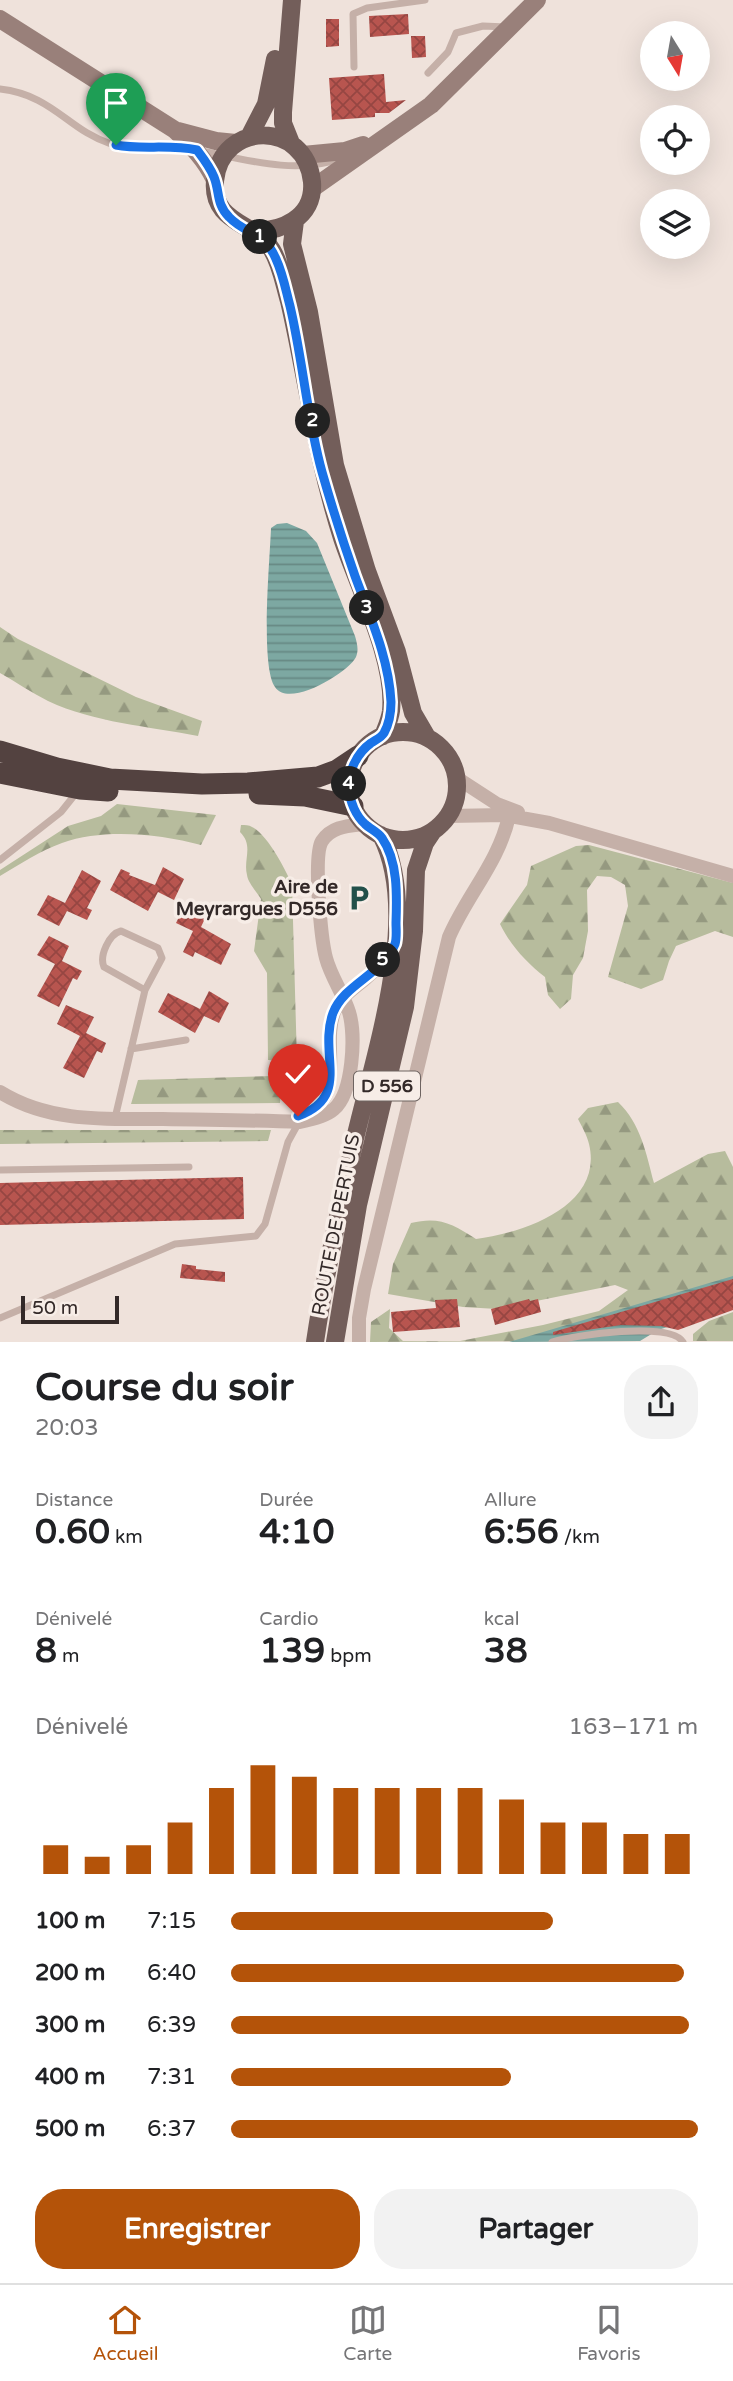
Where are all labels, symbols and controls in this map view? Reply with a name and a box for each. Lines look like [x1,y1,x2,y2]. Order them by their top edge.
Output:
north arrow [640,21,710,91]
map controls [640,21,710,259]
pin [86,73,146,145]
icon: arrive [97,84,135,122]
button: locate [640,105,710,175]
button: layers [640,189,710,259]
pin: 1 [243,219,278,254]
text: 1 [254,225,265,247]
pin: 2 [296,404,330,438]
text: 2 [307,409,318,431]
pin: 3 [350,590,384,626]
text: 3 [361,596,372,618]
pin: 4 [332,766,366,802]
text: 4 [343,772,354,794]
place label: Aire de Meyrargues D556 [176,876,338,921]
parking icon: Aire de Meyrargues D556 [344,883,374,913]
pin: 5 [366,942,400,978]
text: 5 [377,948,388,970]
pin [268,1044,328,1116]
icon: check [279,1055,317,1093]
road number: D 556 [354,1072,420,1100]
street label: ROUTE DE PERTUIS [308,1132,364,1318]
scale bar [21,1293,119,1324]
text: 50 m [32,1297,78,1319]
text: Course du soir [35,1365,294,1411]
button: share [624,1365,698,1439]
text: 20:03 [35,1414,99,1442]
text: Distance [35,1489,113,1511]
text: Durée [259,1489,314,1511]
text: Allure [484,1489,537,1511]
text: 0.60 [35,1511,110,1553]
text: 4:10 [259,1511,334,1553]
text: 6:56 [484,1511,559,1553]
text: km [110,1526,143,1548]
text: /km [559,1526,600,1548]
text: Dénivelé [35,1608,112,1630]
text: Cardio [259,1608,318,1630]
text: kcal [484,1608,519,1630]
text: 8 [35,1630,57,1672]
text: 139 [259,1630,325,1672]
text: 38 [484,1630,528,1672]
text: m [57,1645,79,1667]
text: bpm [325,1645,372,1667]
text: Dénivelé [35,1713,128,1741]
text: 163–171 m [569,1713,698,1741]
text: 100 m [35,1907,105,1935]
text: 7:15 [147,1907,196,1935]
text: 200 m [35,1959,105,1987]
text: 6:40 [147,1959,196,1987]
text: 300 m [35,2011,105,2039]
text: 6:39 [147,2011,196,2039]
text: 400 m [35,2063,105,2091]
text: 7:31 [147,2063,196,2091]
text: 500 m [35,2115,105,2143]
text: 6:37 [147,2115,196,2143]
button: Enregistrer [35,2189,360,2269]
button: Partager [374,2189,698,2269]
tab: Accueil [92,2301,158,2365]
tab: Carte [343,2301,392,2365]
tab: Favoris [577,2301,641,2365]

